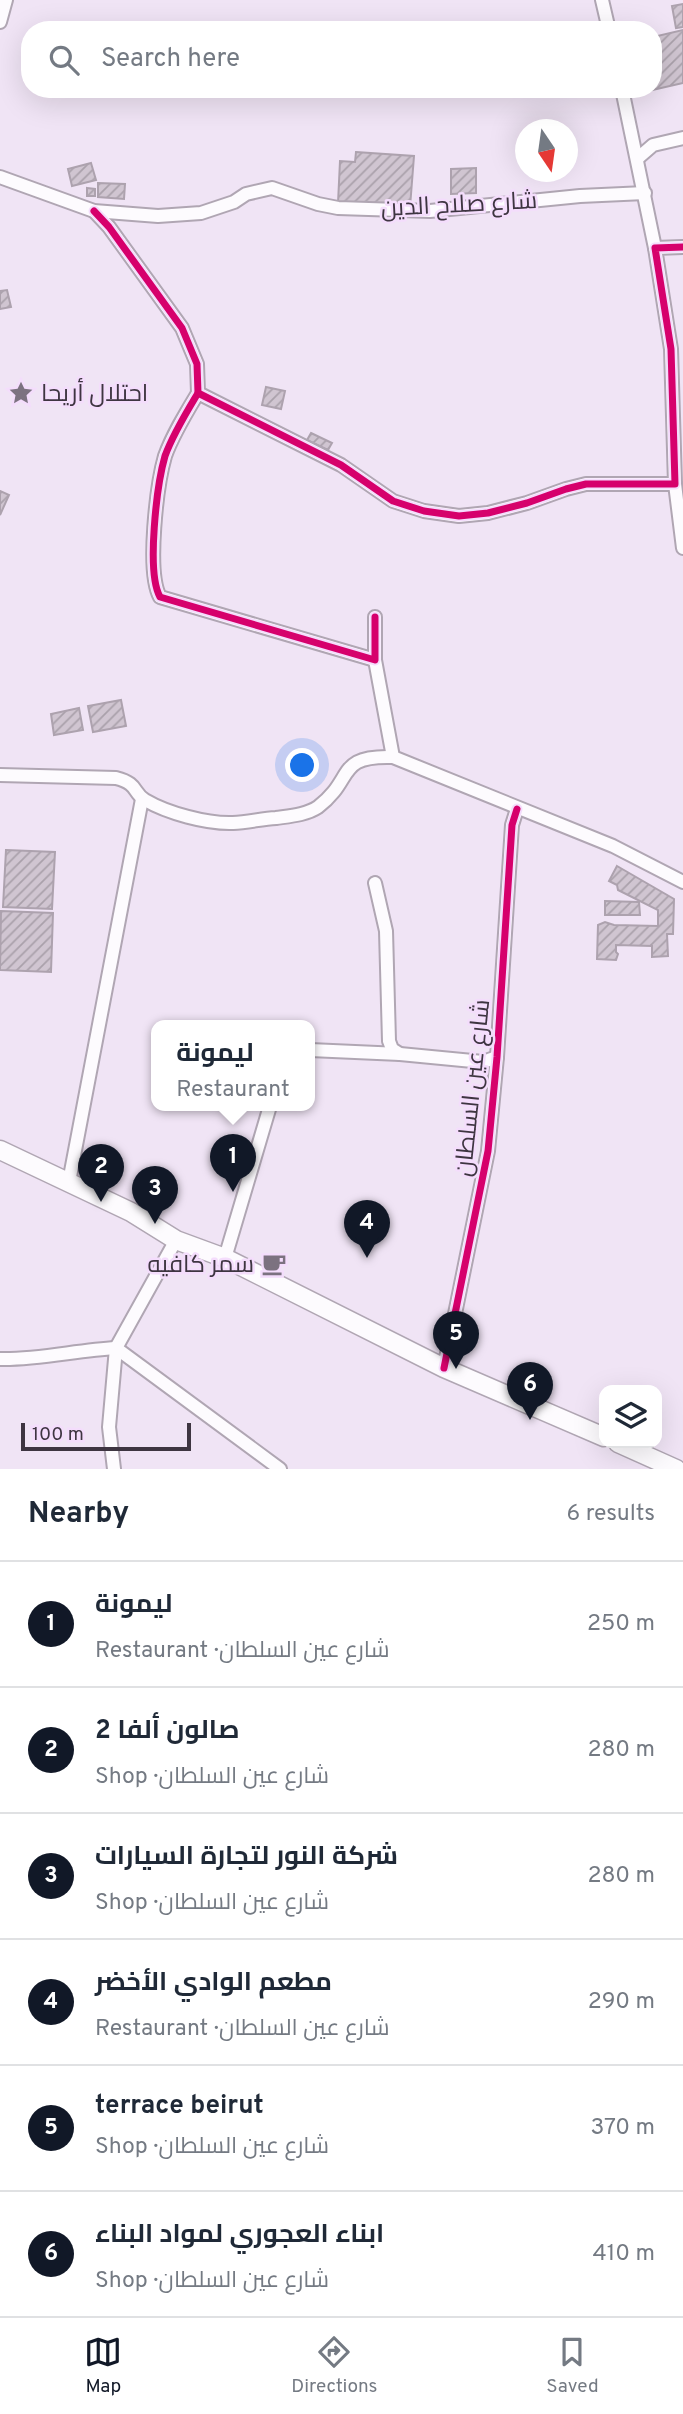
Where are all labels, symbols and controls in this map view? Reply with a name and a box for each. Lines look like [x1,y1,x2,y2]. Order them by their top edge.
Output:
search box [21,21,662,98]
icon: search [45,41,83,79]
text: Search here [101,43,240,76]
north arrow [515,119,578,182]
street label: شارع صلاح الدين [380,187,538,225]
place label: احتلال أريحا [41,377,148,410]
place icon: احتلال أريحا [7,379,35,407]
your location [285,748,319,782]
street label: شارع عين السلطان [450,998,498,1178]
popup [151,1020,315,1111]
text: ليمونة [176,1038,254,1071]
text: Restaurant [176,1076,290,1105]
pin: 1 [210,1134,256,1192]
pin: 2 [78,1144,124,1202]
pin: 3 [132,1166,178,1224]
pin: 4 [344,1200,390,1258]
cafe icon: سمر كافيه [260,1250,288,1278]
place label: سمر كافيه [148,1251,254,1281]
pin: 5 [433,1311,479,1369]
pin: 6 [507,1362,553,1420]
map controls [599,1385,662,1448]
button: layers [599,1385,662,1448]
scale bar [21,1420,191,1452]
text: 100 m [32,1423,84,1447]
text: Nearby [28,1496,129,1533]
text: 6 results [567,1500,655,1529]
text: ليمونة [95,1589,173,1622]
text: 1 [46,1610,56,1639]
text: 250 m [587,1610,655,1639]
text: Restaurant · شارع عين السلطان [95,1637,390,1666]
text: صالون ألفا 2 [95,1715,240,1748]
text: 2 [44,1736,58,1765]
text: 280 m [587,1736,655,1765]
text: Shop · شارع عين السلطان [95,1763,329,1792]
text: شركة النور لتجارة السيارات [95,1841,398,1874]
text: 3 [44,1862,58,1891]
text: 280 m [587,1862,655,1891]
text: Shop · شارع عين السلطان [95,1889,329,1918]
text: مطعم الوادي الأخضر [95,1967,332,2000]
text: 4 [44,1988,58,2017]
text: 290 m [588,1988,655,2017]
text: Restaurant · شارع عين السلطان [95,2015,390,2044]
text: terrace beirut [95,2090,264,2123]
text: 5 [44,2114,58,2143]
text: 370 m [590,2114,655,2143]
text: Shop · شارع عين السلطان [95,2133,329,2162]
text: ابناء العجوري لمواد البناء [95,2219,384,2252]
text: 6 [44,2240,58,2269]
text: 410 m [592,2240,655,2269]
text: Shop · شارع عين السلطان [95,2267,329,2296]
tab: Map [84,2333,122,2399]
tab: Directions [291,2333,378,2399]
tab: Saved [546,2333,599,2399]

